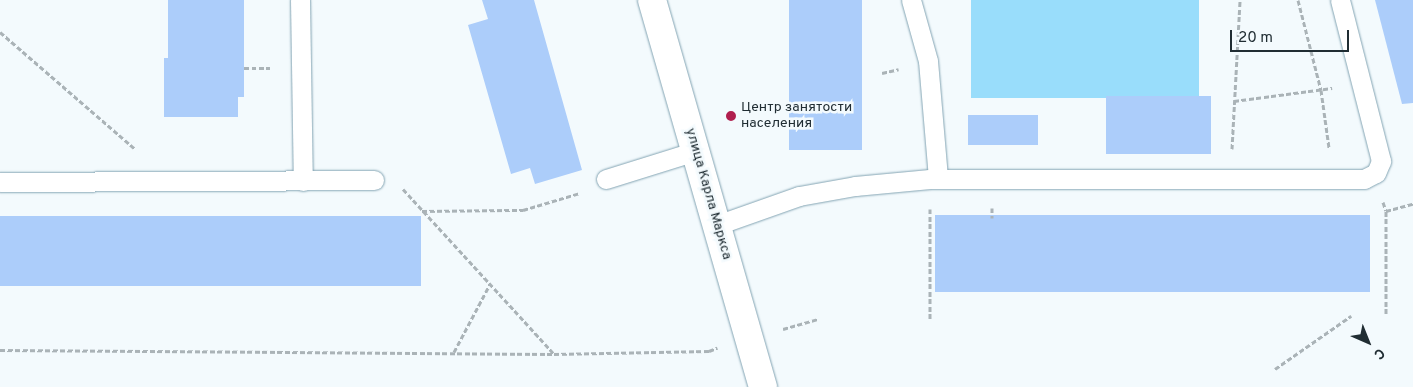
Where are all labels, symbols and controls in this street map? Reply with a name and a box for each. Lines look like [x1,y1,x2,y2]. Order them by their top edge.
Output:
scale bar [1233,20,1352,52]
text: 20 m [1238,29,1273,48]
place label: Центр занятости населения [741,100,852,132]
marker: Центр занятости населения [725,110,737,122]
street label: улица Карла Маркса [681,126,735,262]
north arrow [1343,317,1393,367]
text: С [1370,344,1388,362]

